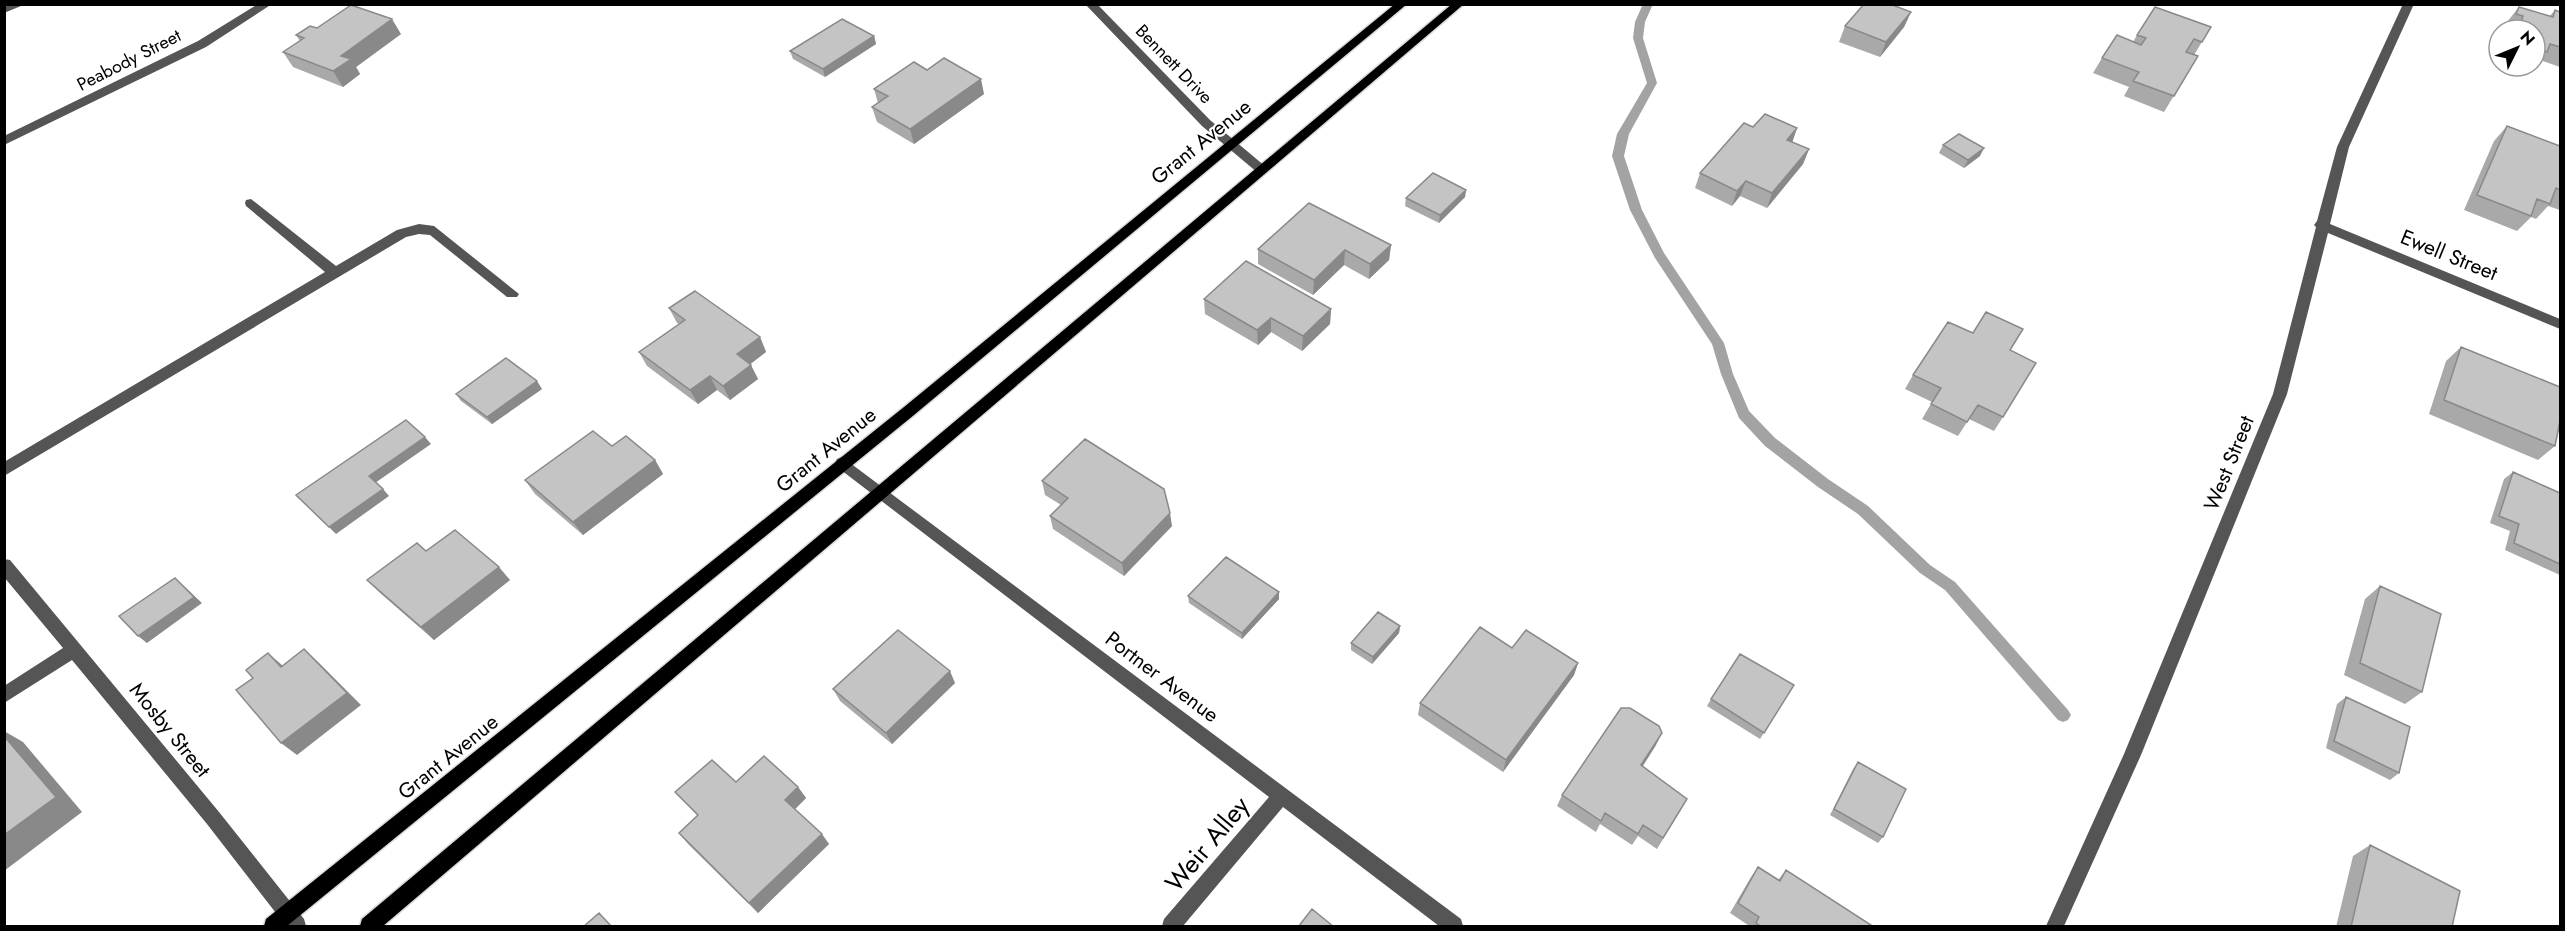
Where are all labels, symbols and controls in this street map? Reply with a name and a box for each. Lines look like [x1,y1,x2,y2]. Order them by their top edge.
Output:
street label: Bennett Drive [1129,18,1219,110]
north arrow [2487,18,2547,78]
street label: Peabody Street [72,22,186,97]
text: N [2515,26,2540,51]
street label: Grant Avenue [1144,92,1258,192]
street label: Ewell Street [2396,222,2502,288]
street label: Grant Avenue [769,400,883,500]
street label: West Street [2196,411,2262,515]
street label: Portner Avenue [1099,624,1225,730]
street label: Mosby Street [122,676,218,784]
street label: Grant Avenue [391,707,505,807]
street label: Weir Alley [1156,788,1259,900]

